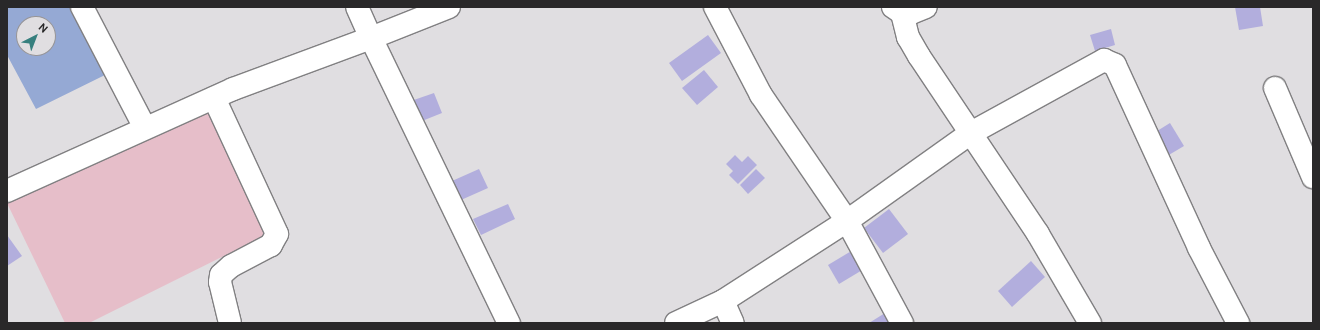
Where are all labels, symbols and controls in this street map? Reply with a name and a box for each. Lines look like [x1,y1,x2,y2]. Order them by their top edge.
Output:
north arrow [16,16,56,56]
text: N [36,20,51,36]

